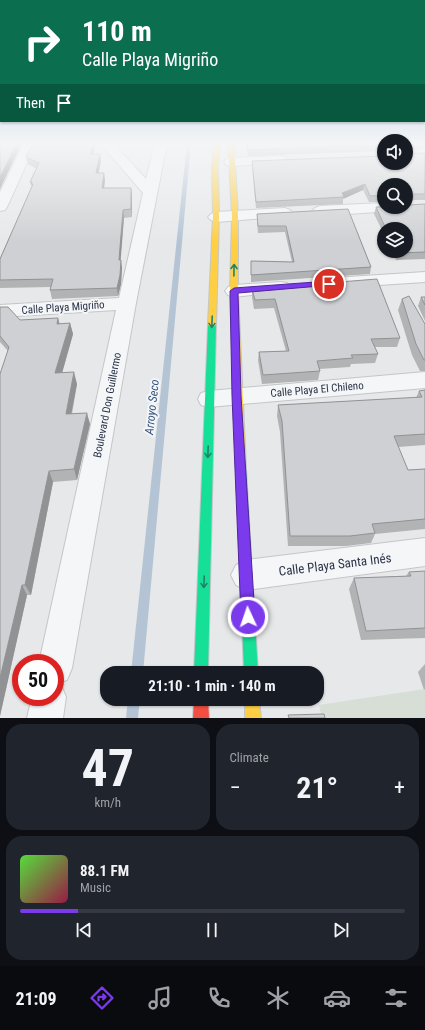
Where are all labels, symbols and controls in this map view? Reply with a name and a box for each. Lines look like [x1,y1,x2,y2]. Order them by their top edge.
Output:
text: 110 m [82,15,152,48]
icon: right [16,16,68,68]
text: Calle Playa Migriño [82,49,218,70]
icon: arrive [53,92,75,114]
text: Then [16,94,45,112]
map controls [377,134,413,258]
button: sound [377,134,413,170]
button: search [377,178,413,214]
button: layers [377,222,413,258]
one-way arrow [230,264,238,277]
pin [312,267,346,301]
icon: arrive [318,273,340,295]
street label: Calle Playa Migriño [21,298,106,317]
one-way arrow [209,315,216,328]
street label: Boulevard Don Guillermo [91,351,124,459]
water label: Arroyo Seco [142,379,162,436]
street label: Calle Playa El Chileno [270,379,365,400]
one-way arrow [204,445,212,458]
street label: Calle Playa Santa Inés [278,550,392,579]
one-way arrow [200,575,207,588]
position arrow [227,596,269,638]
speed limit sign: 50 [12,654,64,706]
text: 21:10 · 1 min · 140 m [148,677,276,695]
text: 47 [81,738,134,799]
text: Climate [230,750,269,765]
text: 21° [296,770,338,805]
text: − [230,775,241,800]
text: + [394,775,405,800]
text: km/h [94,795,121,810]
text: 88.1 FM [80,862,129,880]
text: Music [80,880,111,895]
icon: previous [73,919,95,941]
icon: pause [201,919,223,941]
icon: next [330,919,352,941]
icon: directions [88,984,116,1012]
icon: music [146,984,174,1012]
icon: phone [205,984,233,1012]
icon: climate [264,984,292,1012]
icon: car [323,984,351,1012]
icon: filters [382,984,410,1012]
text: 21:09 [15,988,57,1009]

